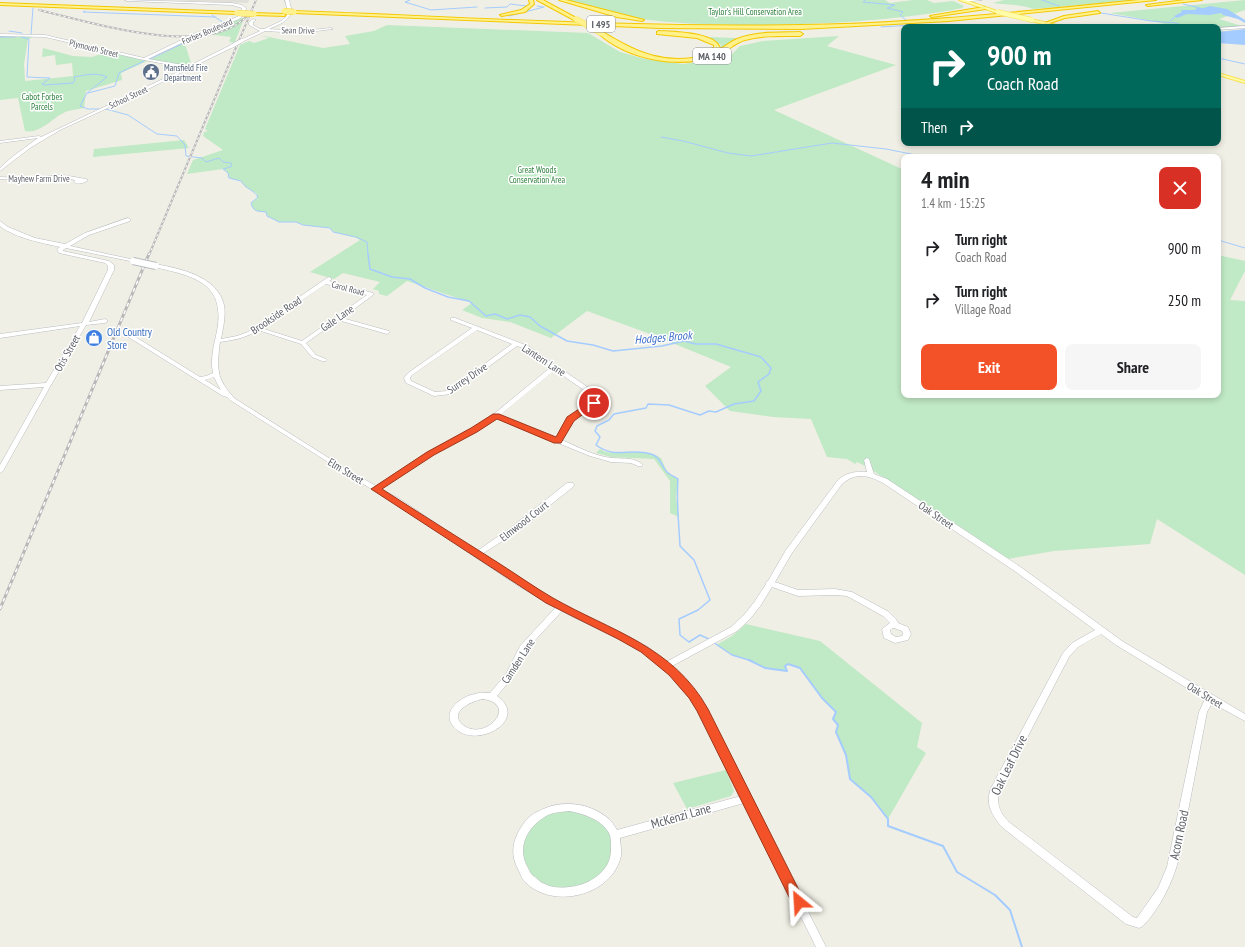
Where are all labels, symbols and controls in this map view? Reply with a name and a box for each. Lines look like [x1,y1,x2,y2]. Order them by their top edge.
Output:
park label: Taylor's Hill Conservation Area [708,6,802,17]
street label: Forbes Boulevard [180,15,234,47]
road number: I 495 [587,16,615,32]
street label: Sean Drive [281,24,315,36]
text: 900 m [987,36,1051,73]
street label: Plymouth Street [68,37,120,60]
icon: right [921,40,973,92]
road number: MA 140 [693,48,731,64]
public building icon: Mansfield Fire Department [141,62,161,82]
place label: Mansfield Fire Department [164,62,208,83]
text: Coach Road [987,72,1059,95]
street label: School Street [107,83,150,111]
park label: Cabot Forbes Parcels [22,91,62,112]
icon: right [955,116,977,138]
text: Then [921,118,947,137]
park label: Great Woods Conservation Area [509,164,565,185]
text: 4 min [921,164,969,195]
button: close [1159,167,1201,209]
street label: Mayhew Farm Drive [8,173,70,184]
text: 1.4 km · 15:25 [921,195,986,212]
text: Turn right [955,230,1007,249]
icon: right [921,237,943,259]
text: 900 m [1168,239,1201,258]
text: Coach Road [955,249,1007,266]
street label: Carol Road [330,278,366,298]
text: Turn right [955,282,1007,301]
icon: right [921,289,943,311]
text: 250 m [1168,291,1201,310]
street label: Brookside Road [248,293,304,337]
street label: Gale Lane [318,301,357,334]
text: Village Road [955,301,1011,318]
place label: Old Country Store [107,325,153,352]
water label: Hodges Brook [634,327,694,347]
shop icon: Old Country Store [84,328,104,348]
street label: Otis Street [51,332,83,374]
street label: Lantern Lane [519,341,569,380]
button: Exit [921,344,1057,390]
button: Share [1065,344,1201,390]
street label: Surrey Drive [444,359,490,397]
pin [577,386,611,420]
icon: arrive [583,392,605,414]
street label: Elm Street [325,455,367,487]
street label: Elmwood Court [497,498,551,544]
street label: Oak Street [916,498,956,532]
street label: Camden Lane [498,635,538,686]
street label: Oak Street [1184,679,1226,711]
street label: Oak Leaf Drive [987,732,1031,798]
street label: McKenzi Lane [649,799,713,833]
street label: Acorn Road [1165,809,1193,861]
position arrow [778,881,820,923]

